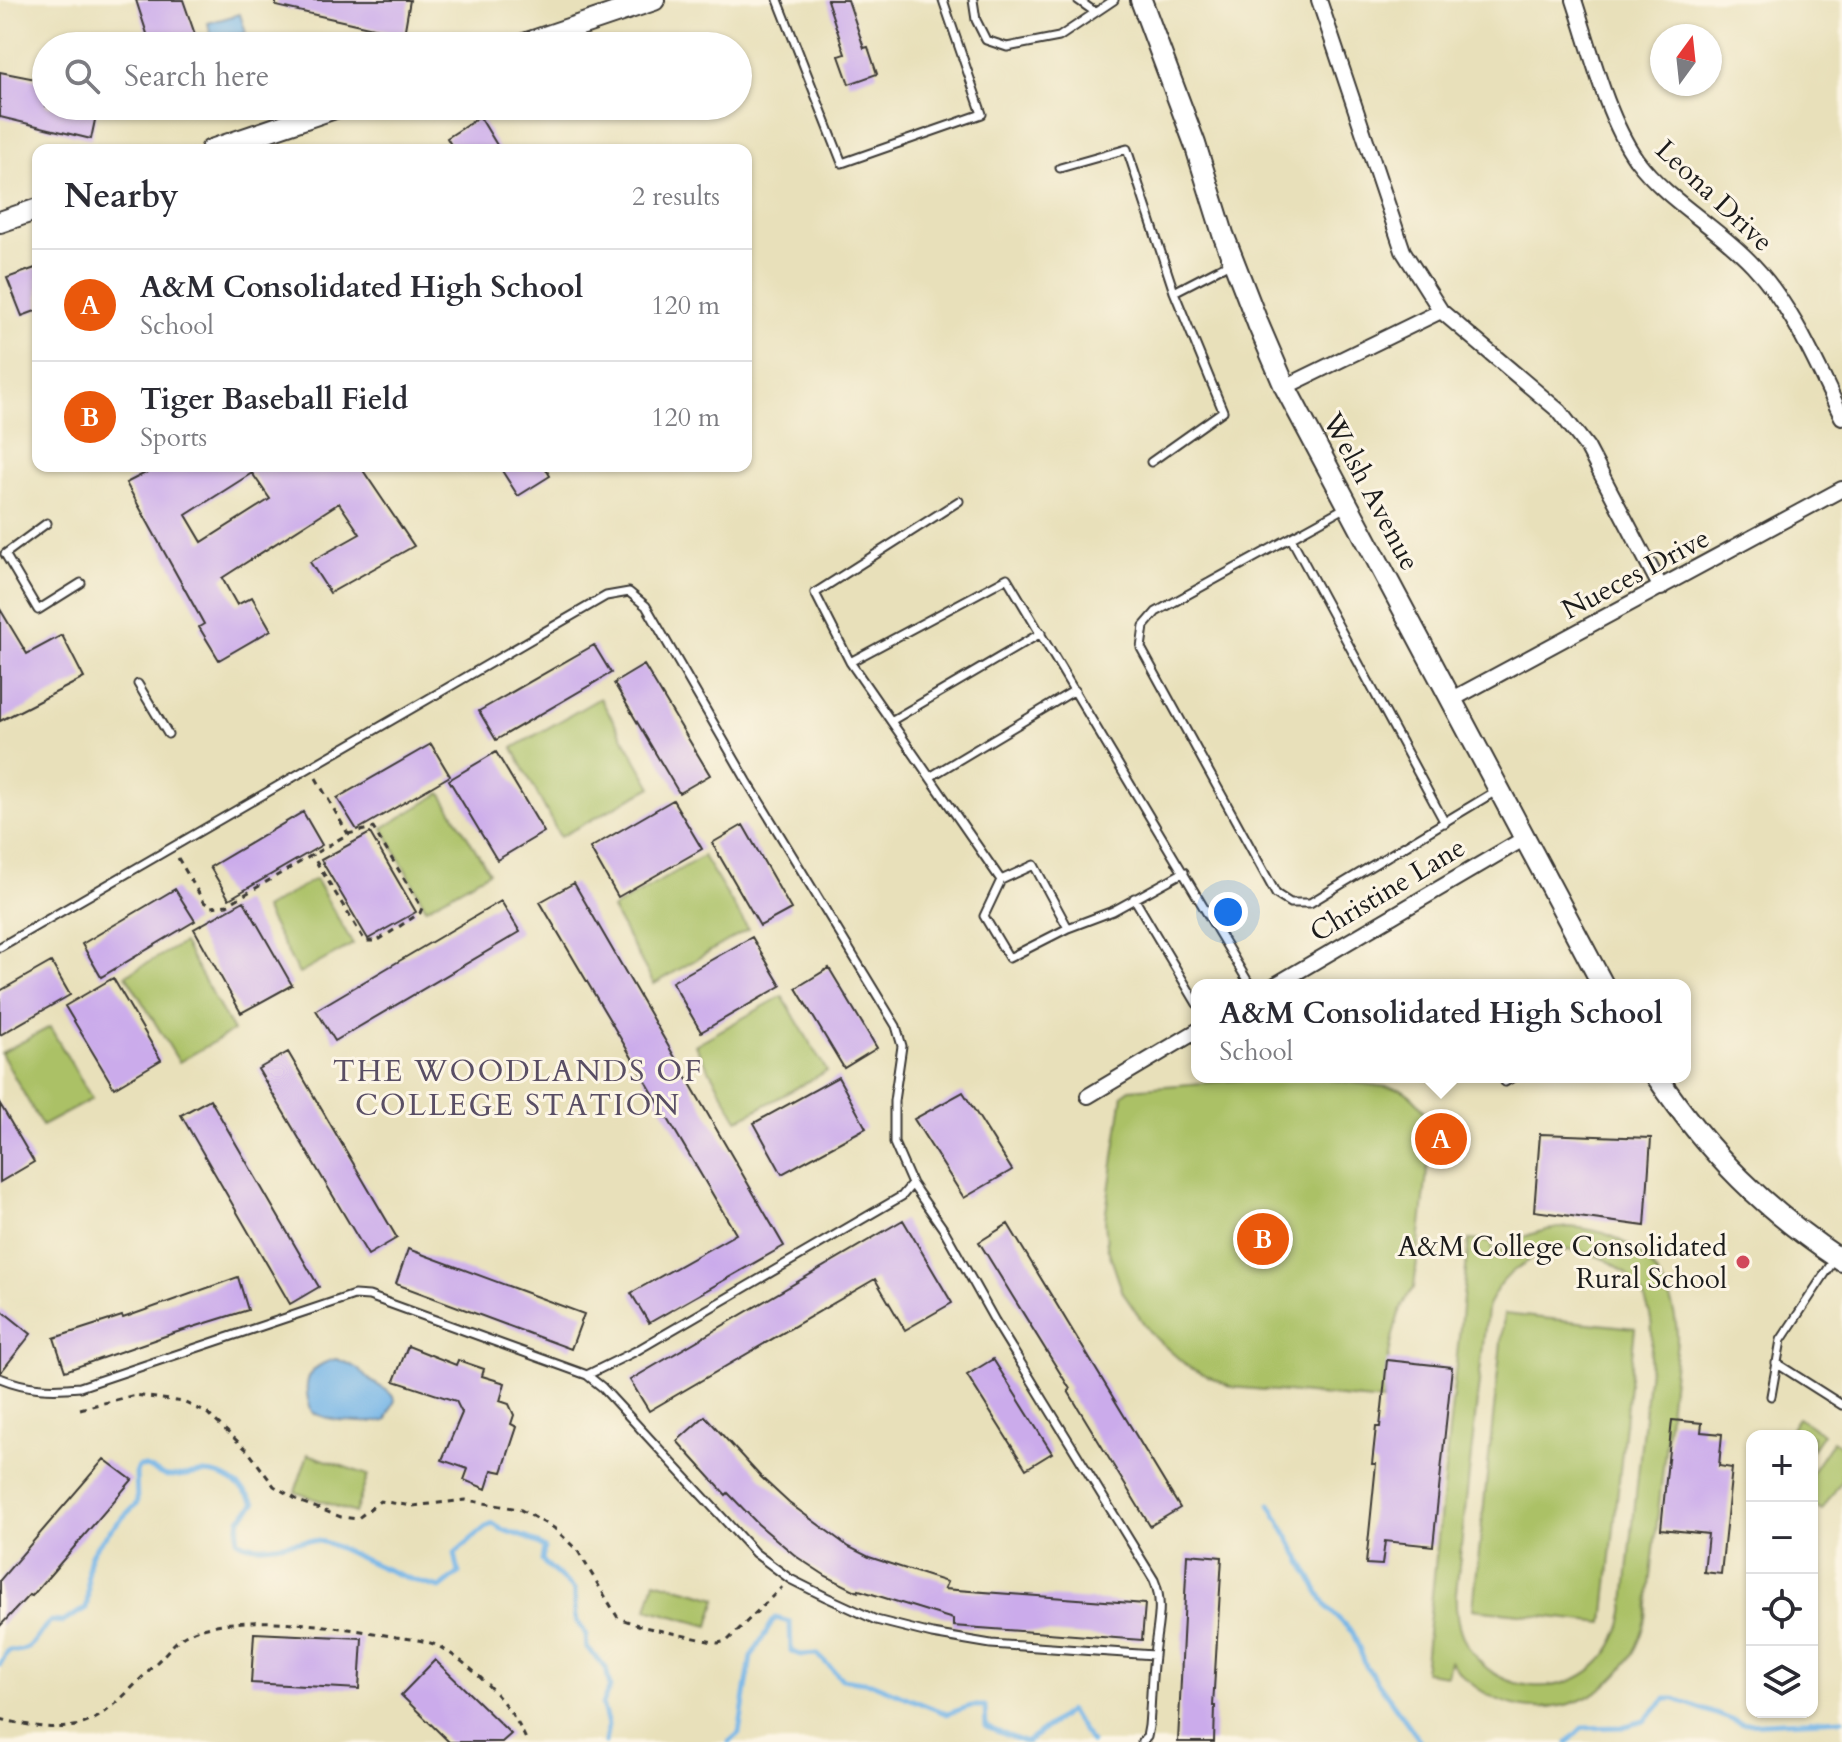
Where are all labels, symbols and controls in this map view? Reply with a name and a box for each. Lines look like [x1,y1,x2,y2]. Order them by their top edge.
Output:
north arrow [1650,24,1722,96]
search box [32,32,752,120]
icon: search [60,54,104,98]
text: Search here [124,56,269,97]
street label: Leona Drive [1647,131,1781,260]
text: Nearby [64,173,179,219]
text: 2 results [632,179,720,214]
text: A&M Consolidated High School [140,267,583,308]
text: A [80,288,100,323]
text: 120 m [651,288,720,323]
text: School [140,308,214,343]
text: Tiger Baseball Field [140,379,408,420]
text: B [81,400,99,435]
text: 120 m [651,400,720,435]
street label: Welsh Avenue [1313,405,1429,577]
text: Sports [140,420,207,455]
street label: Nueces Drive [1555,519,1716,629]
street label: Christine Lane [1303,829,1472,951]
your location [1208,892,1248,932]
popup [1191,979,1691,1083]
text: A&M Consolidated High School [1219,993,1663,1034]
text: School [1219,1034,1293,1069]
district label: THE WOODLANDS OF COLLEGE STATION [333,1051,703,1126]
pin: A [1415,1109,1467,1169]
pin: B [1237,1209,1289,1269]
place label: A&M College Consolidated Rural School [1398,1228,1727,1298]
marker: A&M College Consolidated Rural School [1734,1253,1752,1271]
map controls [1746,1430,1818,1718]
button: + [1746,1430,1818,1502]
button: − [1746,1502,1818,1574]
button: locate [1746,1574,1818,1646]
button: layers [1746,1646,1818,1718]

